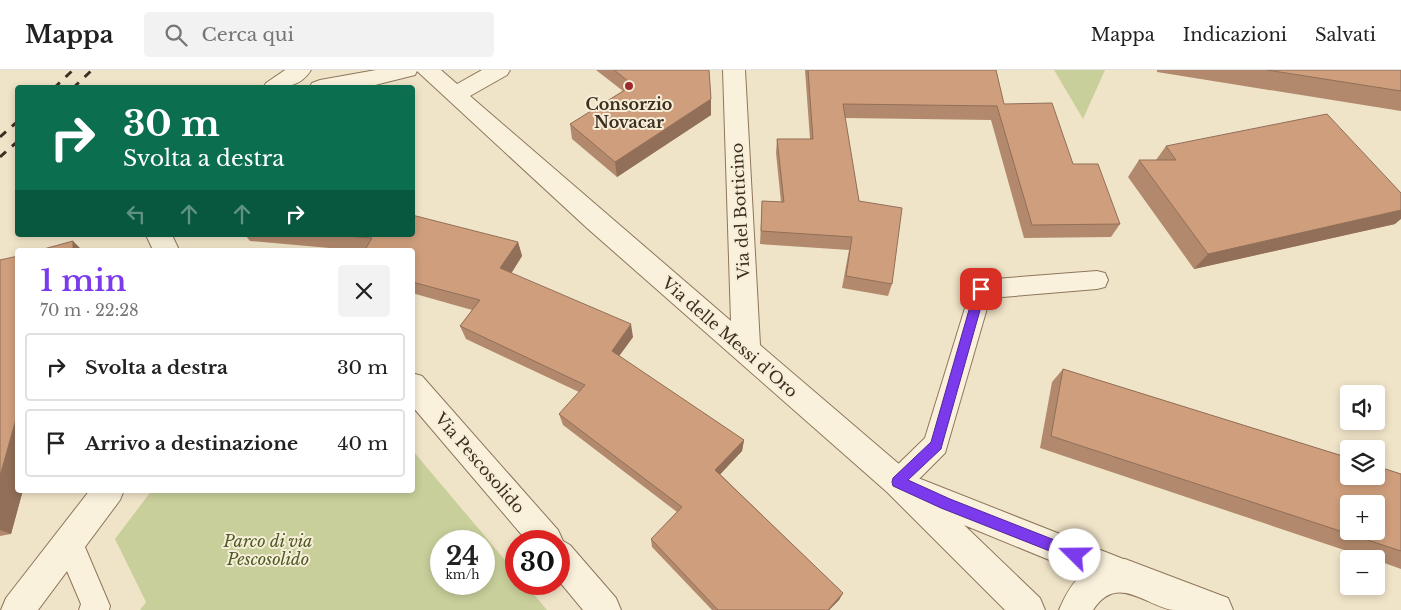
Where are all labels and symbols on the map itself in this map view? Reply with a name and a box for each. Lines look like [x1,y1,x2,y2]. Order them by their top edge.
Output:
marker: Consorzio Novacar [623,80,635,92]
place label: Consorzio Novacar [586,94,672,132]
street label: Via del Botticino [726,142,754,281]
pin [960,268,1002,310]
street label: Via delle Messi d'Oro [657,272,802,401]
street label: Via Pescosolido [430,408,529,517]
position arrow [1048,528,1100,580]
speed limit sign: 30 [505,530,570,595]
park label: Parco di via Pescosolido [223,531,312,569]

